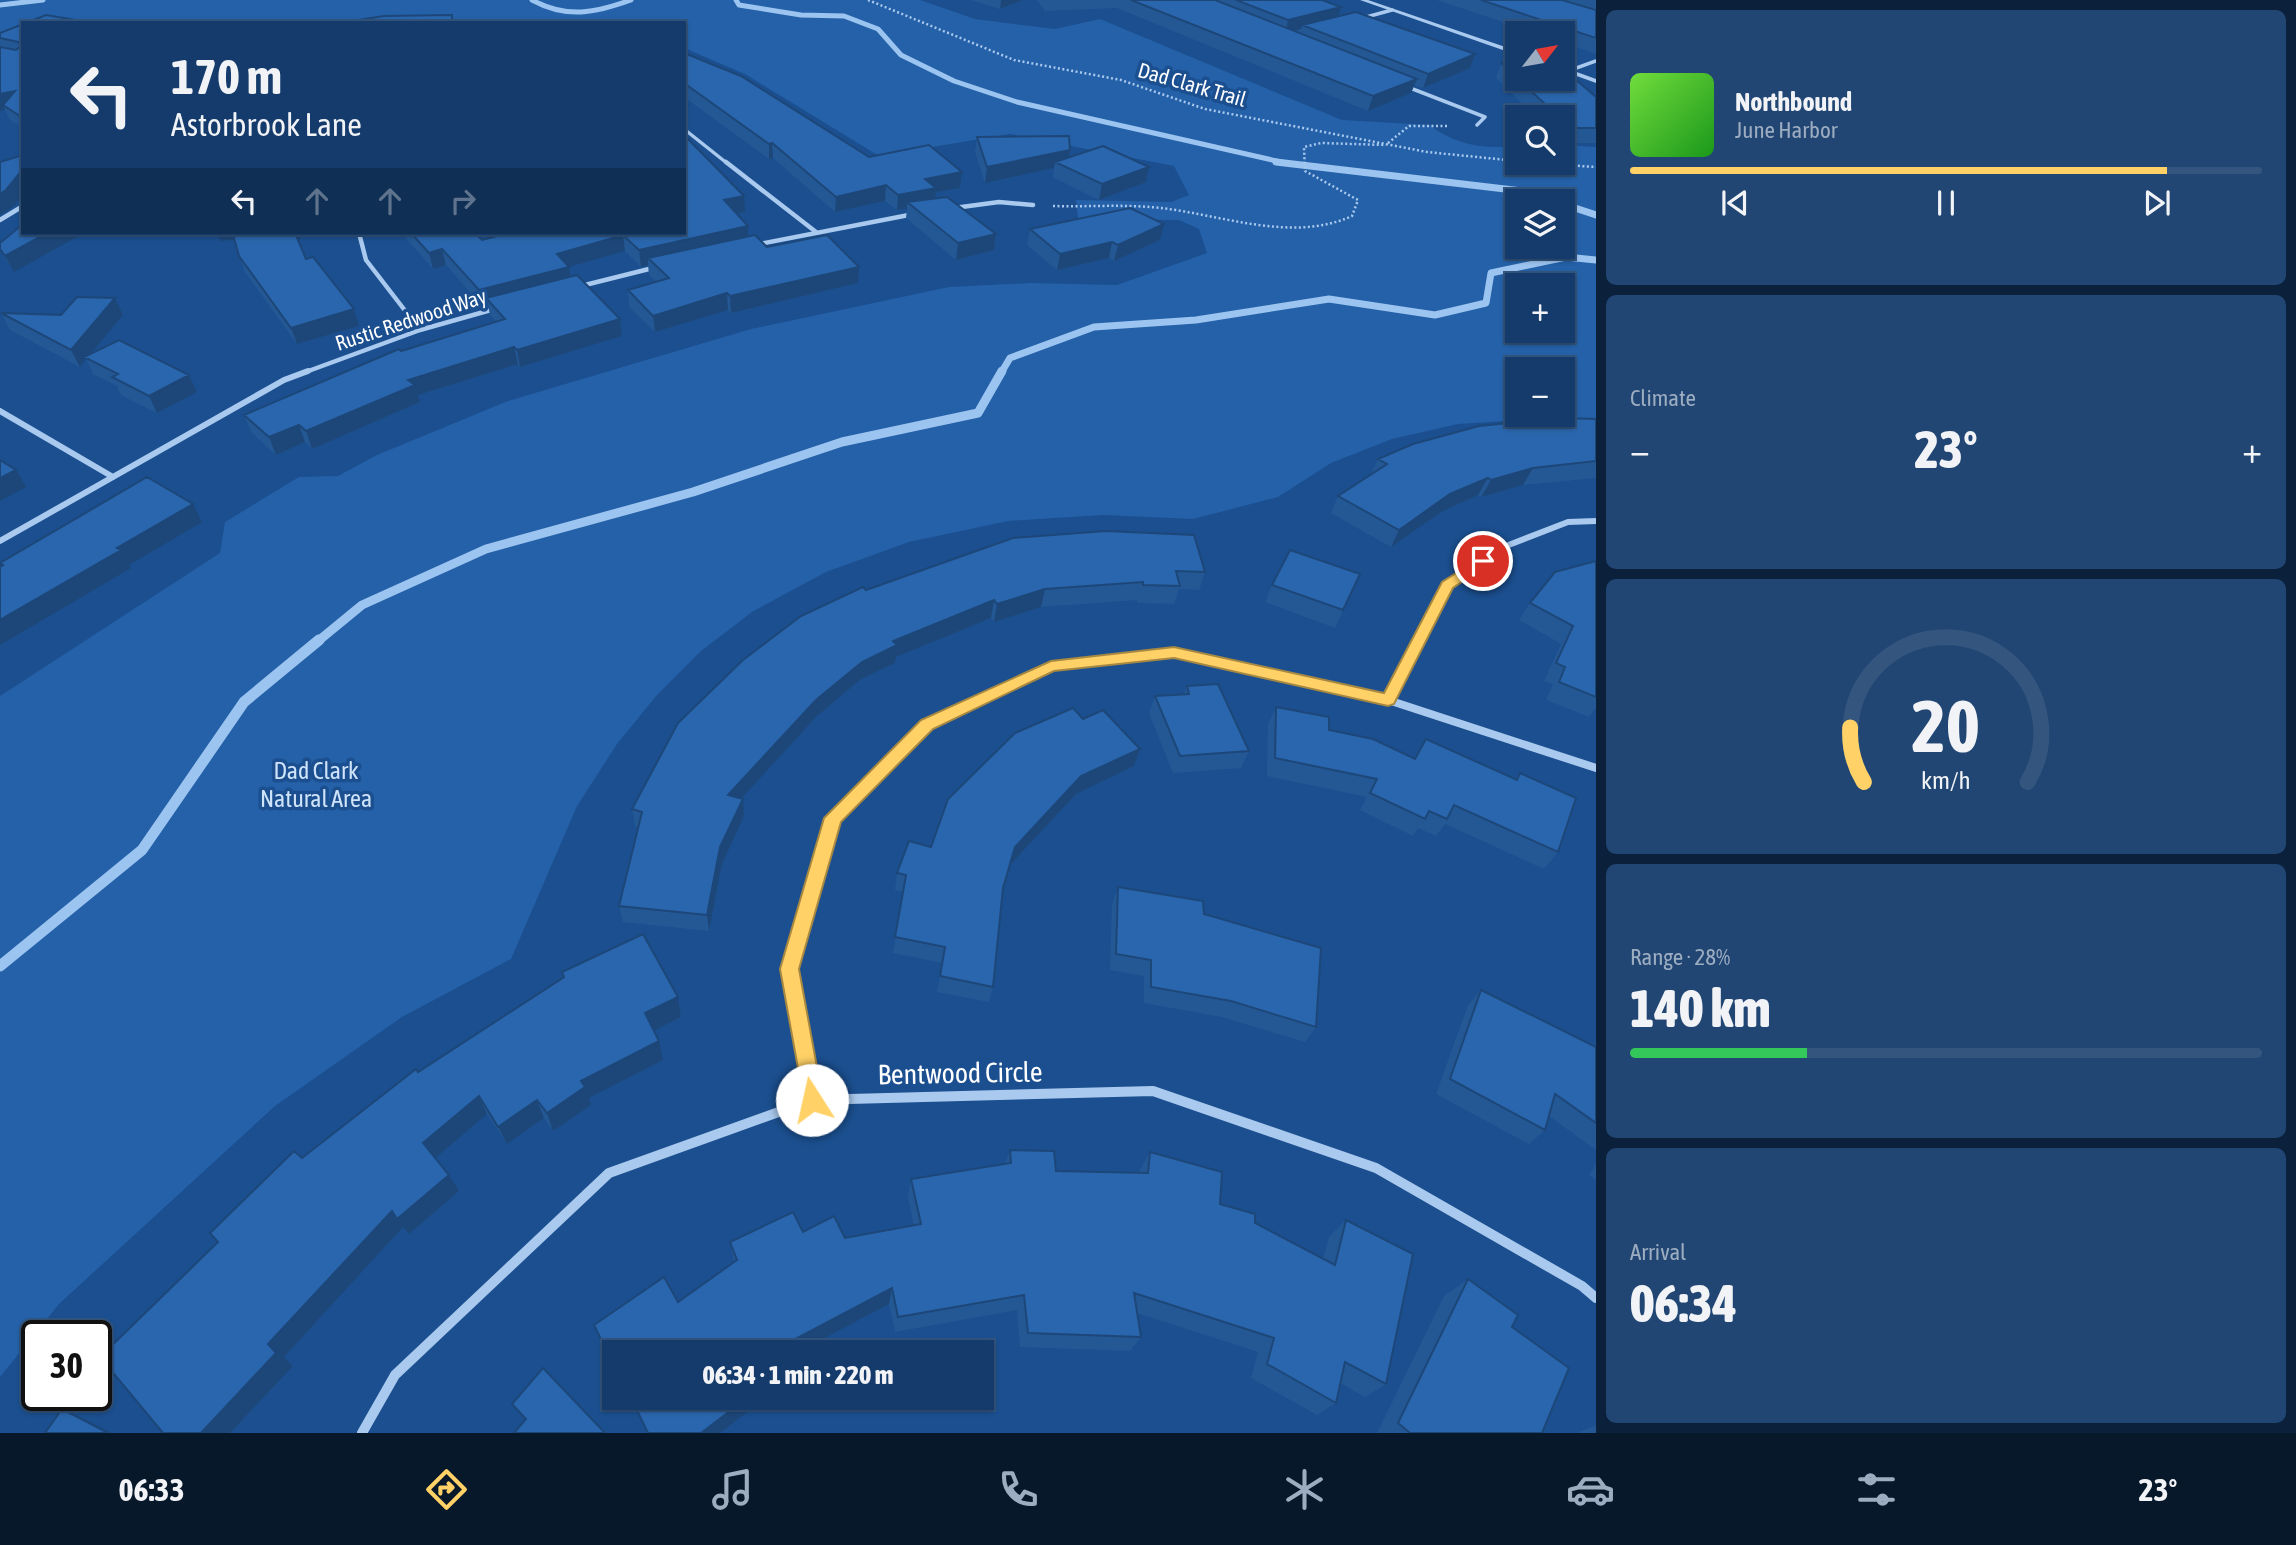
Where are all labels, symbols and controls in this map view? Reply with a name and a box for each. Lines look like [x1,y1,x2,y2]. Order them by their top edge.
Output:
north arrow [1505,21,1575,91]
map controls [1505,21,1575,427]
text: 170 m [171,48,282,104]
icon: left [56,49,147,140]
street label: Dad Clark Trail [1135,57,1250,111]
text: Northbound [1735,87,1852,117]
button: search [1505,105,1575,175]
text: Astorbrook Lane [171,106,362,143]
text: June Harbor [1735,117,1838,143]
icon: left [225,182,263,220]
icon: ahead [298,182,336,220]
icon: ahead [371,182,409,220]
icon: right [444,182,482,220]
icon: previous [1716,184,1754,222]
icon: pause [1927,184,1965,222]
icon: next [2138,184,2176,222]
button: layers [1505,189,1575,259]
button: + [1505,273,1575,343]
street label: Rustic Redwood Way [332,283,490,355]
button: − [1505,357,1575,427]
text: Climate [1630,385,1696,411]
text: 23° [1914,419,1978,479]
text: − [1630,428,1650,471]
text: + [2242,428,2262,471]
pin [1453,531,1513,591]
icon: arrive [1464,542,1502,580]
text: 20 [1912,685,1980,768]
park label: Dad Clark Natural Area [260,757,372,812]
text: km/h [1921,766,1971,794]
text: Range · 28% [1630,944,1730,970]
text: 140 km [1630,978,1771,1038]
street label: Bentwood Circle [877,1056,1043,1090]
position arrow [775,1063,849,1137]
text: Arrival [1630,1239,1686,1265]
text: 06:34 [1630,1273,1737,1333]
speed limit sign: 30 [21,1320,112,1411]
text: 06:34 · 1 min · 220 m [703,1360,893,1390]
icon: directions [422,1465,471,1514]
icon: music [708,1465,757,1514]
icon: phone [994,1465,1043,1514]
icon: climate [1280,1465,1329,1514]
icon: car [1566,1465,1615,1514]
icon: filters [1852,1465,1901,1514]
text: 06:33 [119,1471,184,1508]
text: 23° [2138,1471,2177,1508]

